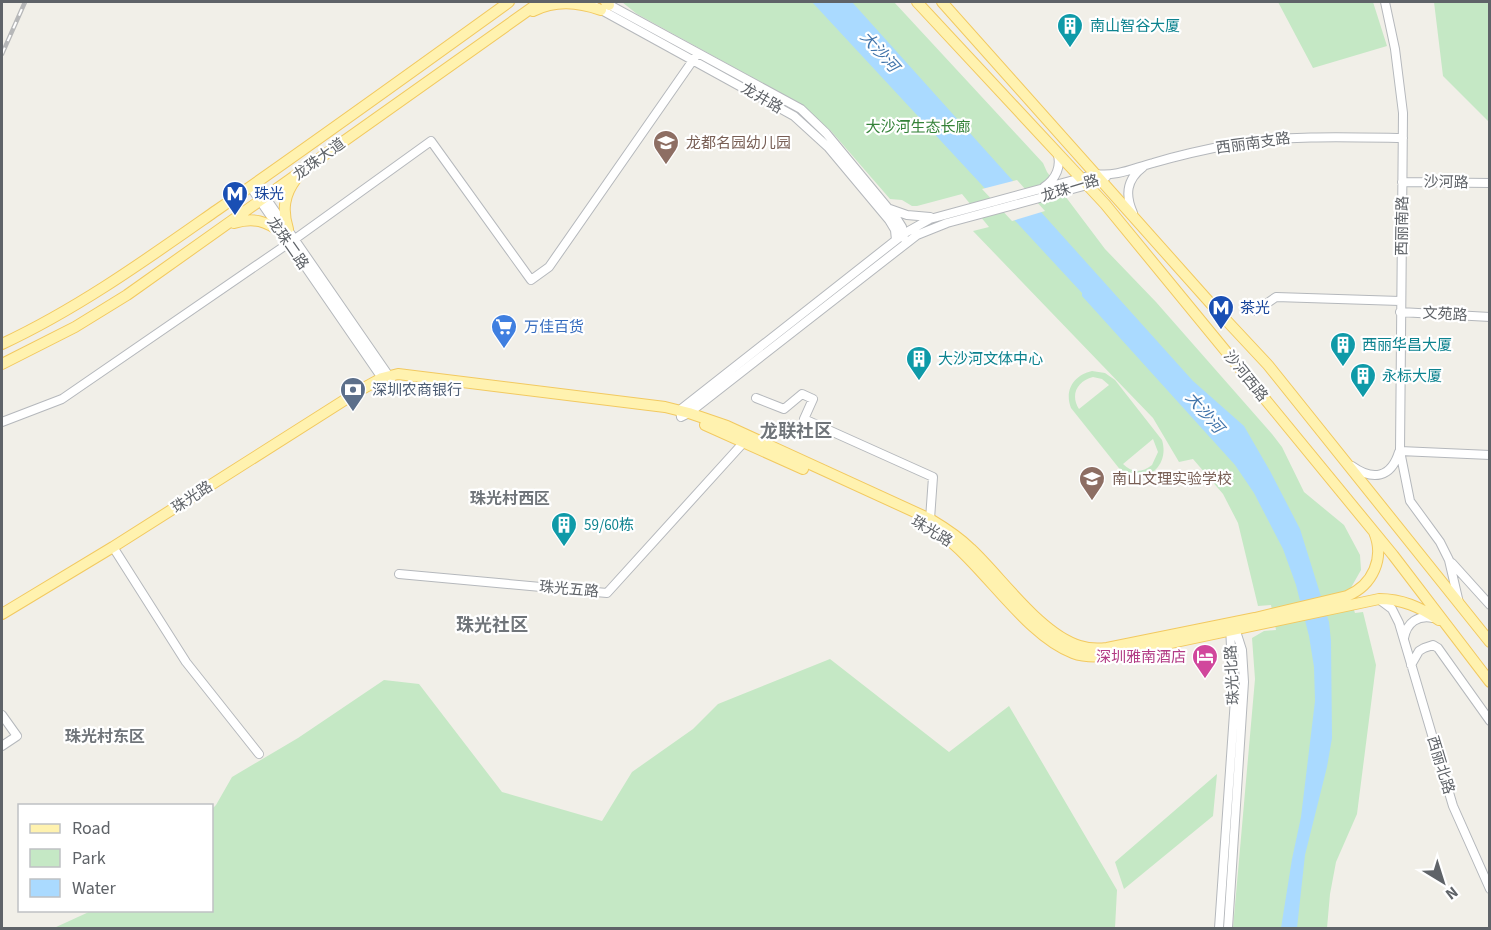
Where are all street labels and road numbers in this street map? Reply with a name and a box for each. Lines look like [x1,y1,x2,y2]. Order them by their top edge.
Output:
street label: 龙井路 [737,78,786,119]
street label: 西丽南支路 [1214,128,1292,159]
street label: 龙珠大道 [289,133,350,186]
street label: 龙珠一路 [1038,170,1102,207]
street label: 沙河路 [1423,172,1469,193]
street label: 西丽南路 [1391,196,1414,256]
street label: 龙珠二路 [262,213,313,274]
street label: 文苑路 [1422,303,1468,326]
street label: 沙河西路 [1219,346,1273,406]
street label: 珠光路 [168,476,217,518]
street label: 珠光路 [907,511,956,552]
street label: 珠光五路 [538,576,600,603]
street label: 珠光北路 [1220,644,1245,705]
street label: 西丽北路 [1422,733,1459,797]

